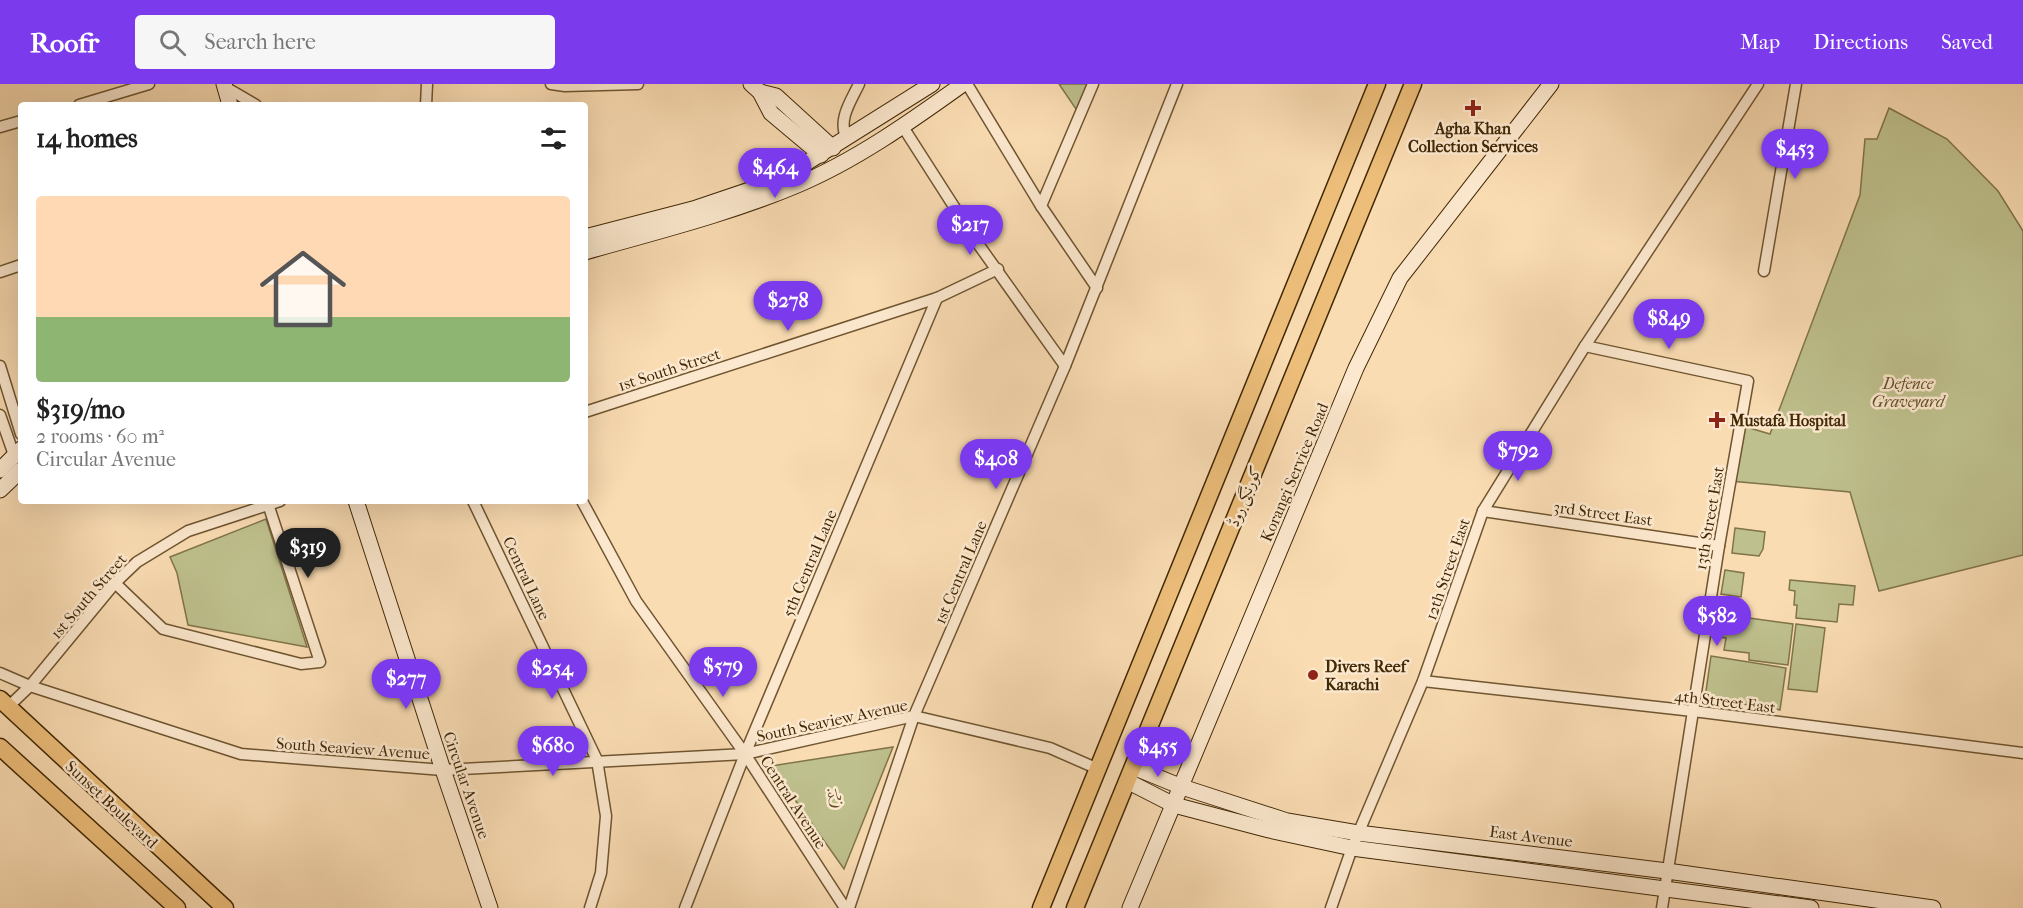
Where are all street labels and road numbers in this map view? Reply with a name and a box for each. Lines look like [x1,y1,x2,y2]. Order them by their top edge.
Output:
street label: 1st South Street [616,344,723,395]
street label: Korangi Service Road [1257,400,1332,545]
street label: کورنگی روڈ [1224,463,1267,530]
street label: 13th Street East [1691,465,1728,571]
street label: 3rd Street East [1552,497,1654,530]
street label: 5th Central Lane [778,507,841,620]
street label: 12th Street East [1421,515,1474,623]
street label: 1st Central Lane [930,517,991,627]
street label: Central Lane [499,533,554,623]
street label: 1st South Street [46,550,131,643]
street label: 4th Street East [1673,686,1777,717]
street label: South Seaview Avenue [755,695,910,746]
street label: Circular Avenue [439,729,494,841]
street label: South Seaview Avenue [275,734,431,763]
street label: Central Avenue [756,752,831,852]
street label: Sunset Boulevard [61,757,162,852]
street label: East Avenue [1488,822,1574,851]

